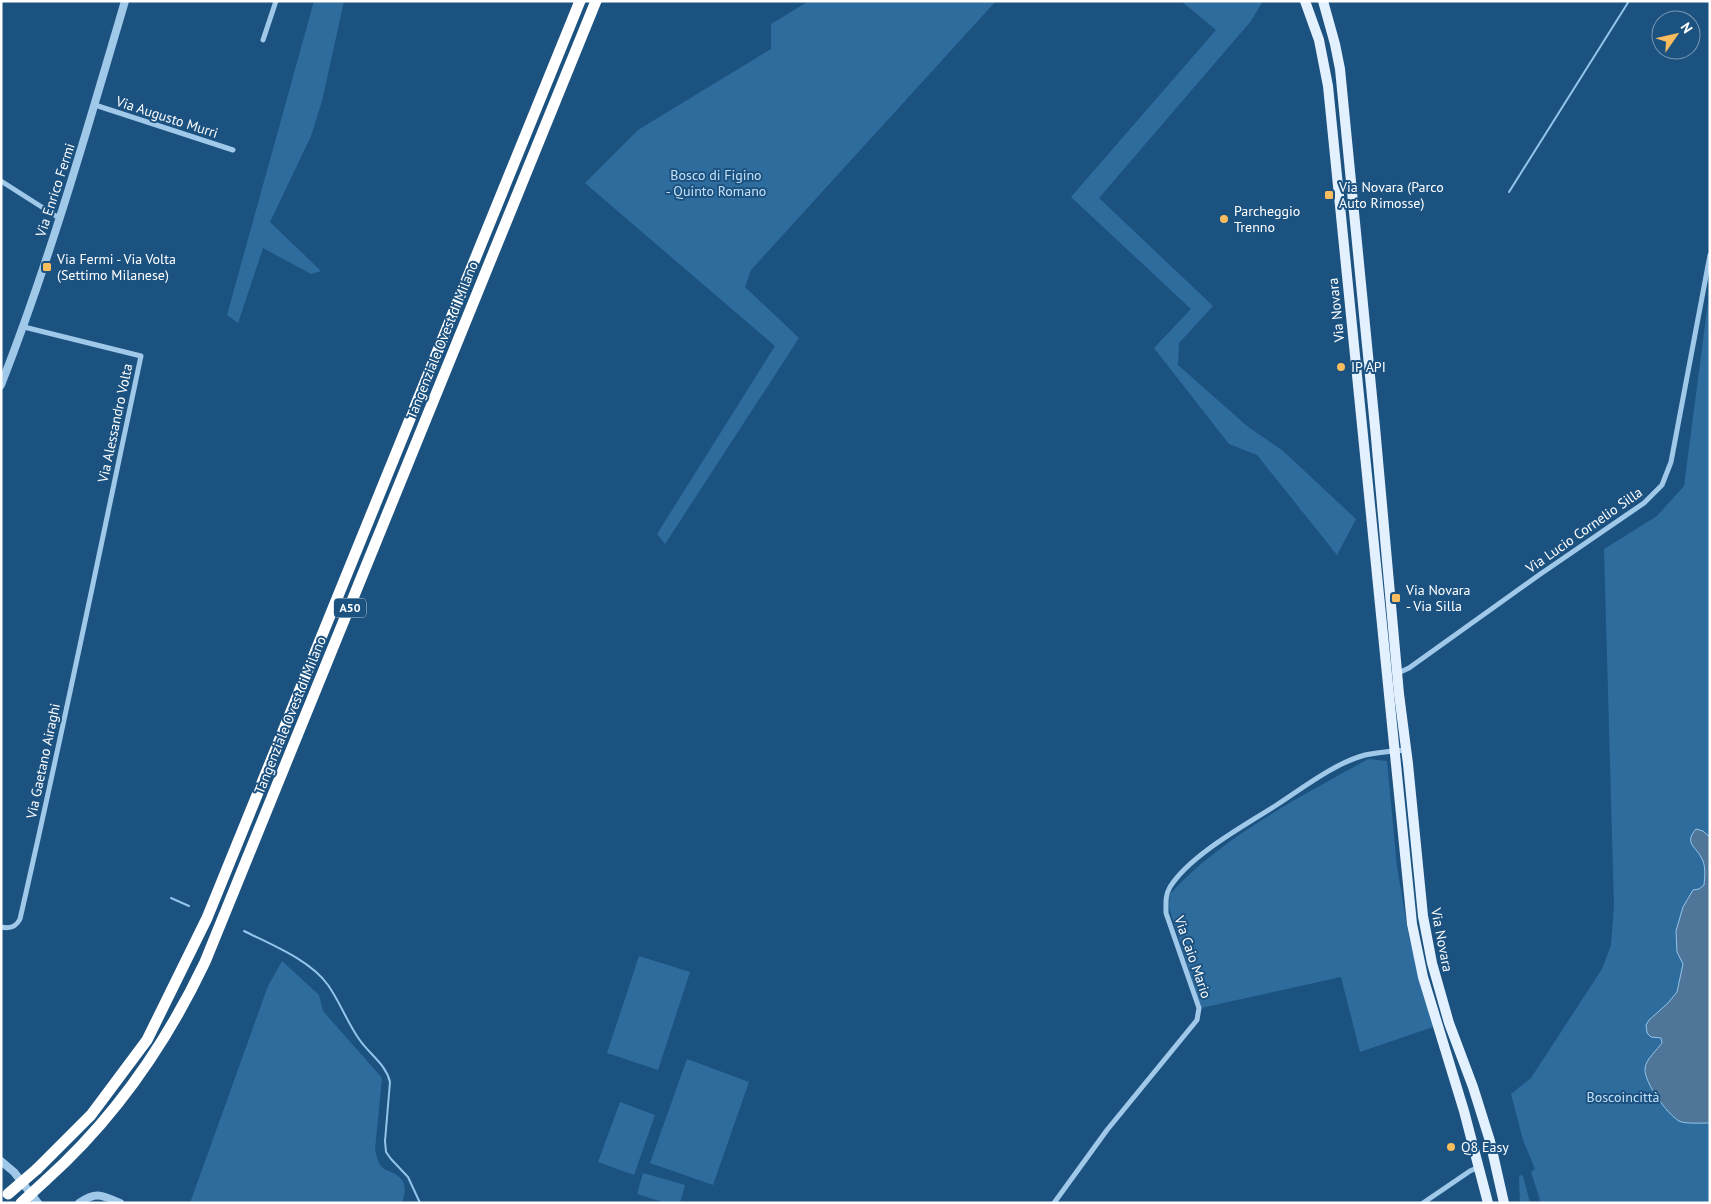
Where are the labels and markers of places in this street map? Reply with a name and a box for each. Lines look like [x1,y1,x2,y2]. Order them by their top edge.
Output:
place label: Via Novara (Parco Auto Rimosse) [1338,178,1444,212]
marker: Via Novara (Parco Auto Rimosse) [1323,189,1335,201]
place label: Parcheggio Trenno [1234,202,1300,236]
marker: Parcheggio Trenno [1218,213,1230,225]
place label: Via Fermi - Via Volta (Settimo Milanese) [56,250,176,284]
marker: Via Fermi - Via Volta (Settimo Milanese) [41,261,53,273]
place label: IP API [1351,358,1386,376]
marker: IP API [1335,361,1347,373]
place label: Via Novara - Via Silla [1405,581,1471,615]
marker: Via Novara - Via Silla [1390,592,1402,604]
place label: Q8 Easy [1461,1138,1509,1156]
marker: Q8 Easy [1445,1141,1457,1153]

